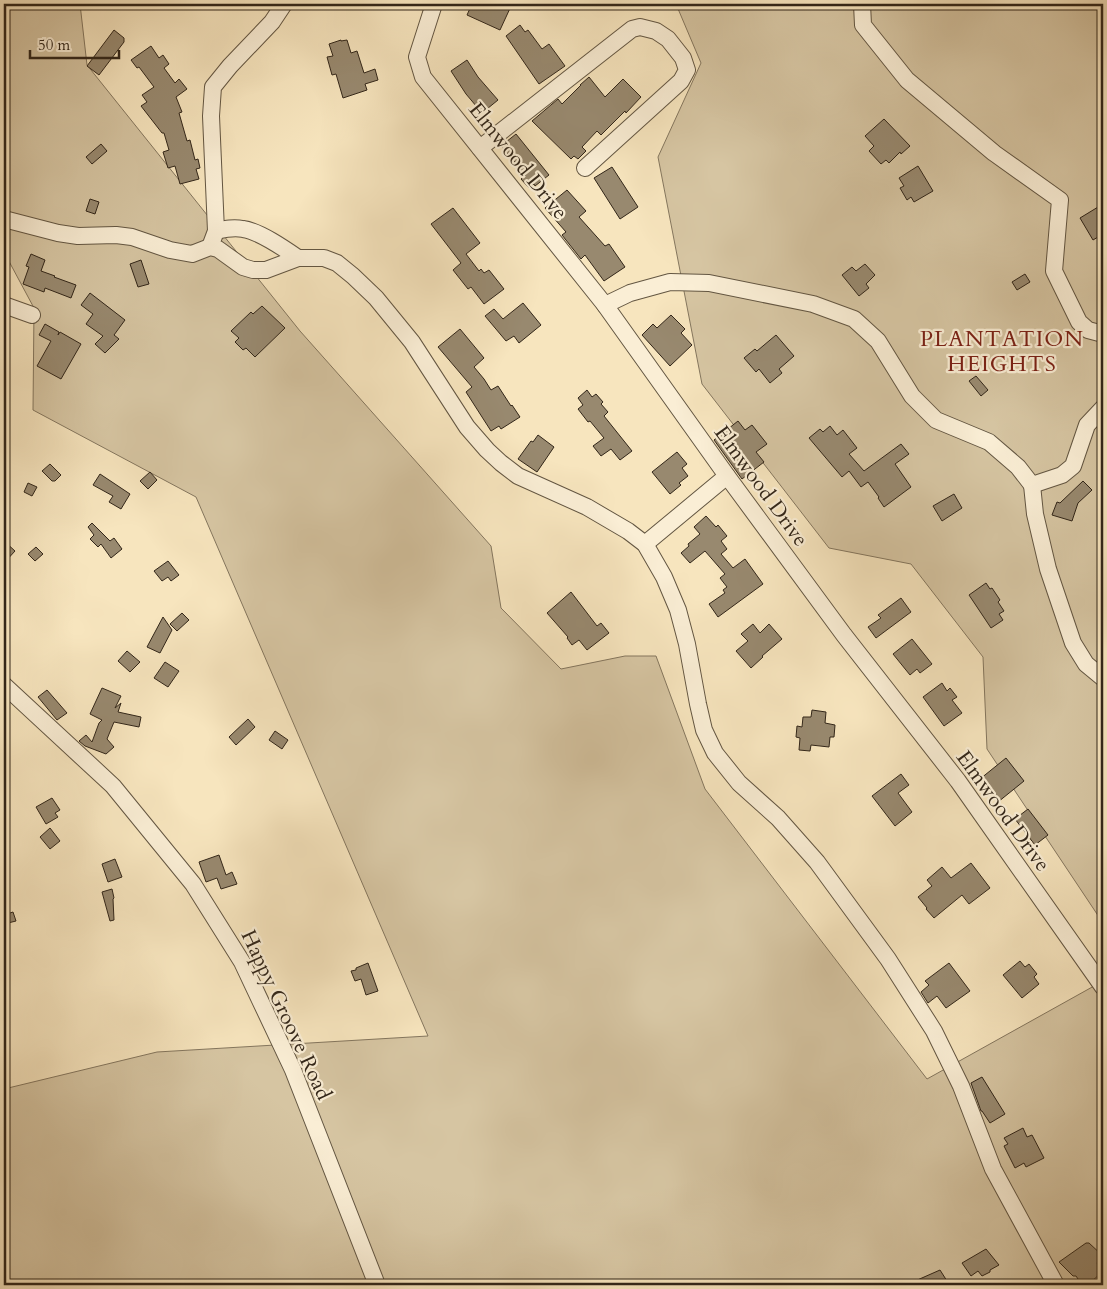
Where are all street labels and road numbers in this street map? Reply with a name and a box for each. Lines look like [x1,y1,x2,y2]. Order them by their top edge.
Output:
street label: Elmwood Drive [462,96,574,226]
street label: Elmwood Drive [707,420,815,552]
street label: Elmwood Drive [949,745,1057,877]
street label: Happy Groove Road [234,925,338,1105]

